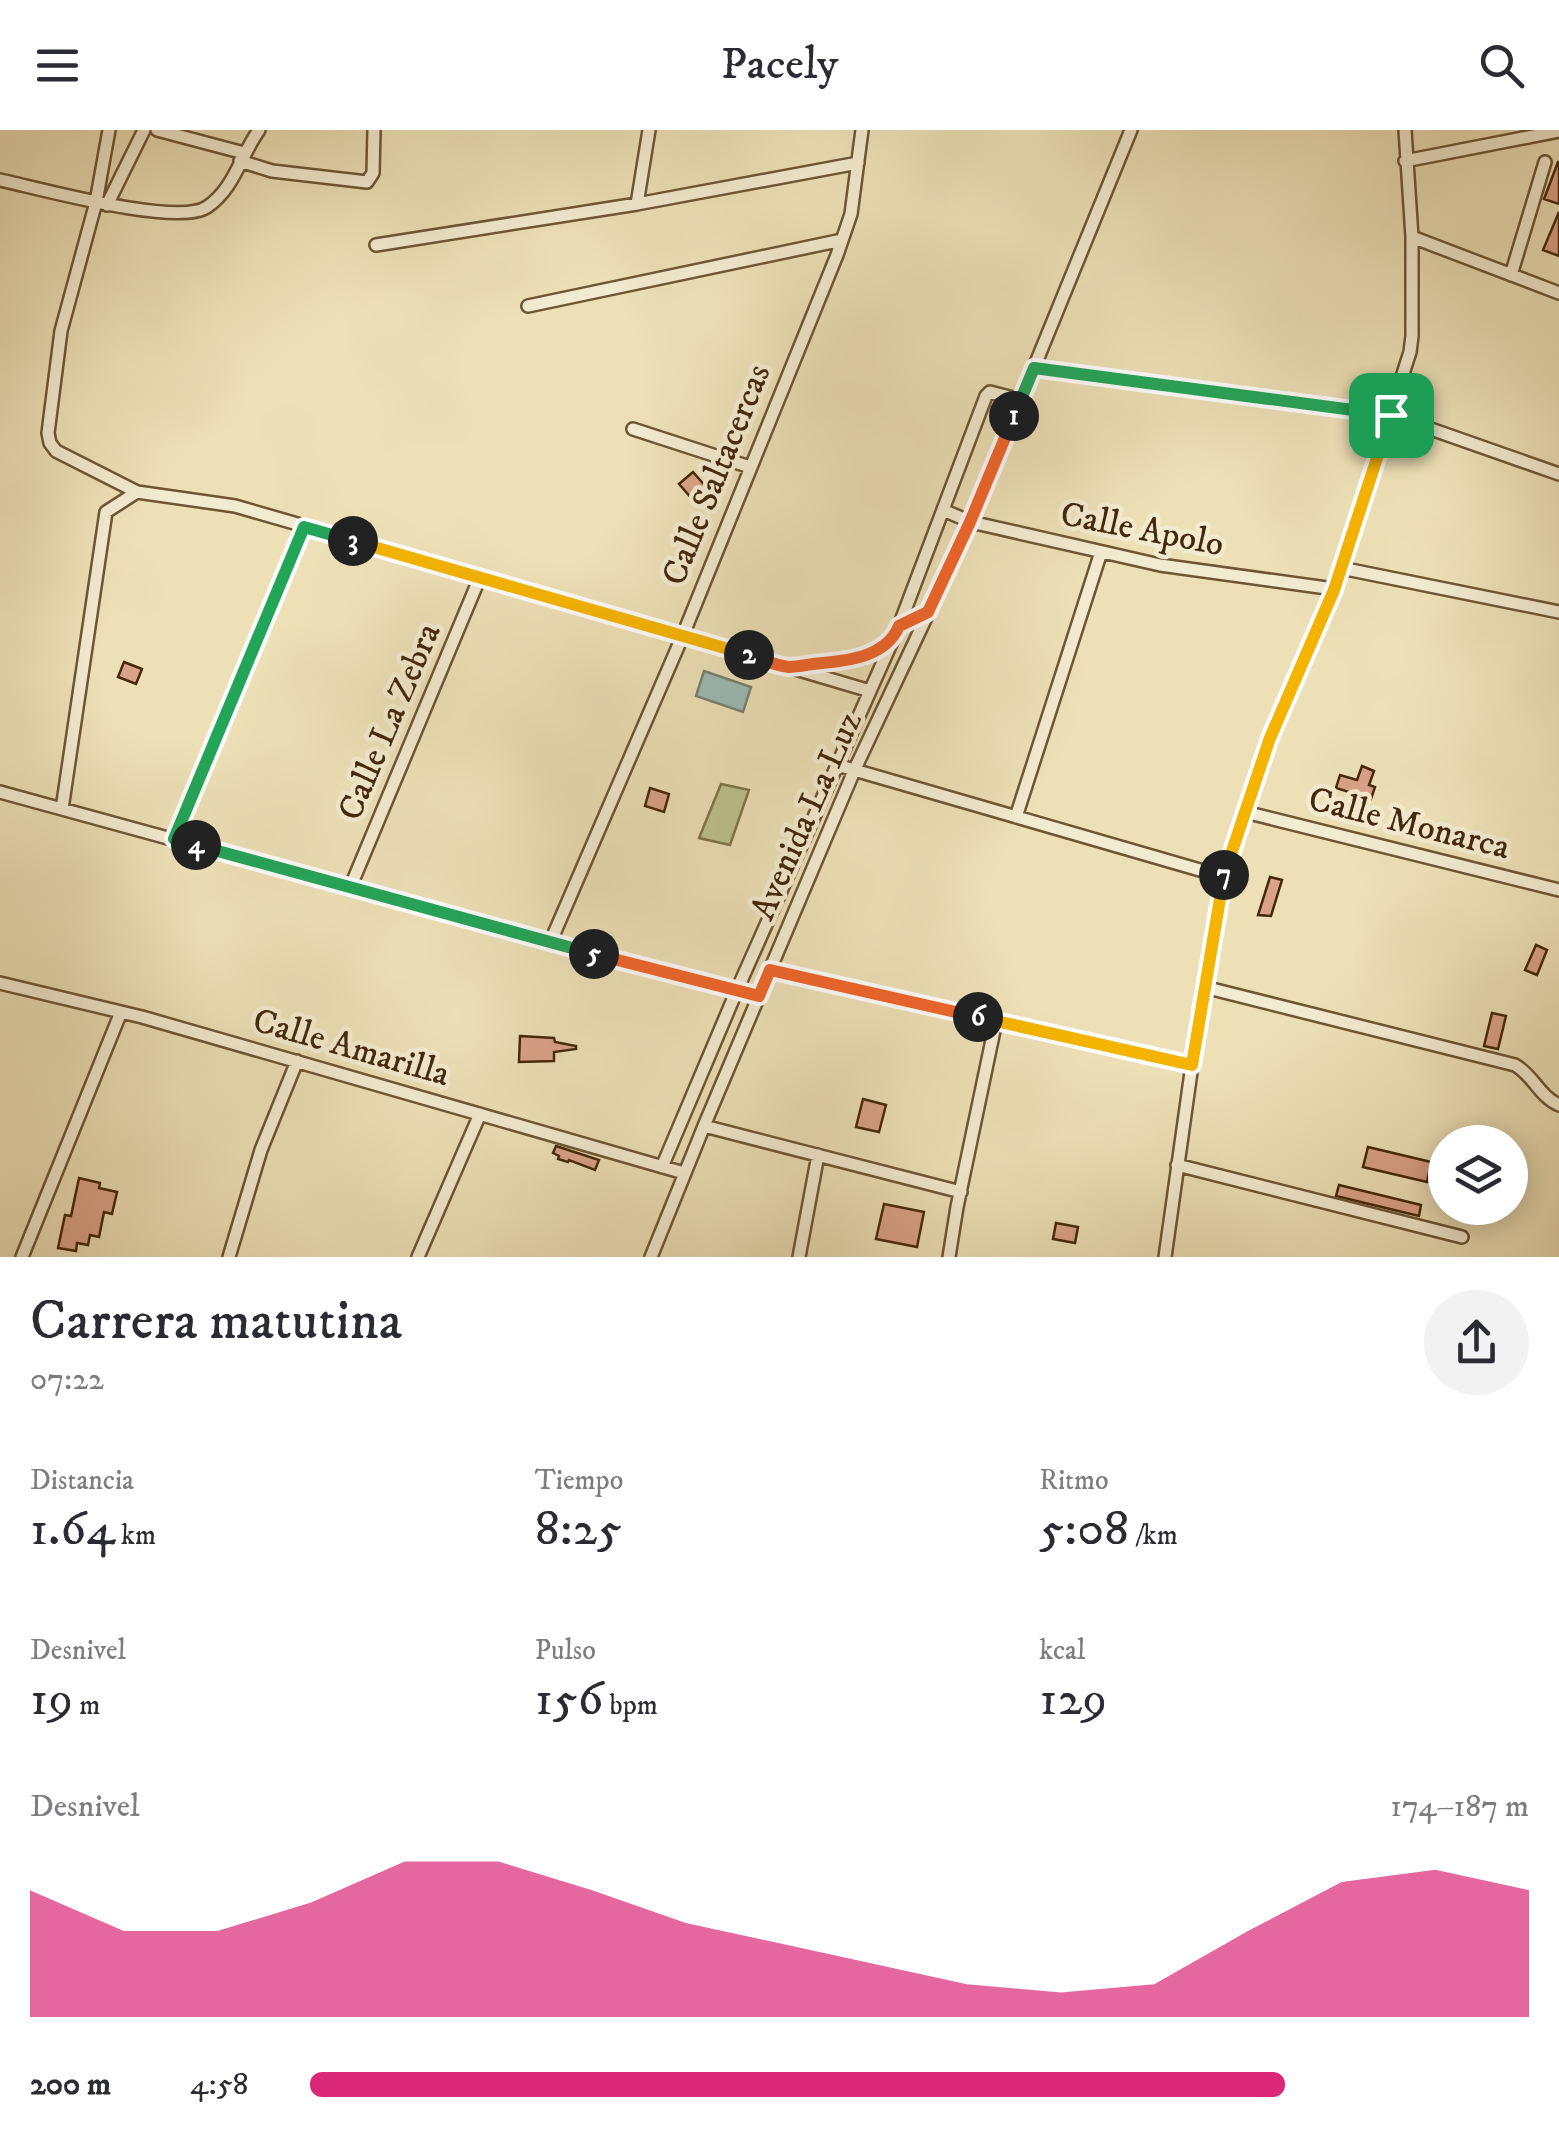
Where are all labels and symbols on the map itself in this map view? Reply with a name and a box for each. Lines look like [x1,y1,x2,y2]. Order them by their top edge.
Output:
street label: Calle Saltacercas [653,358,781,592]
pin [1349,373,1434,458]
pin: 1 [989,391,1039,441]
street label: Calle Apolo [1057,493,1227,567]
pin: 3 [328,516,378,566]
street label: Calle La Zebra [329,617,451,827]
pin: 2 [724,630,774,680]
street label: Avenida La Luz [741,705,873,927]
street label: Calle Monarca [1304,778,1514,870]
pin: 4 [171,820,221,870]
pin: 7 [1199,850,1249,900]
pin: 5 [569,929,619,979]
pin: 6 [953,992,1003,1042]
street label: Calle Amarilla [248,999,454,1097]

